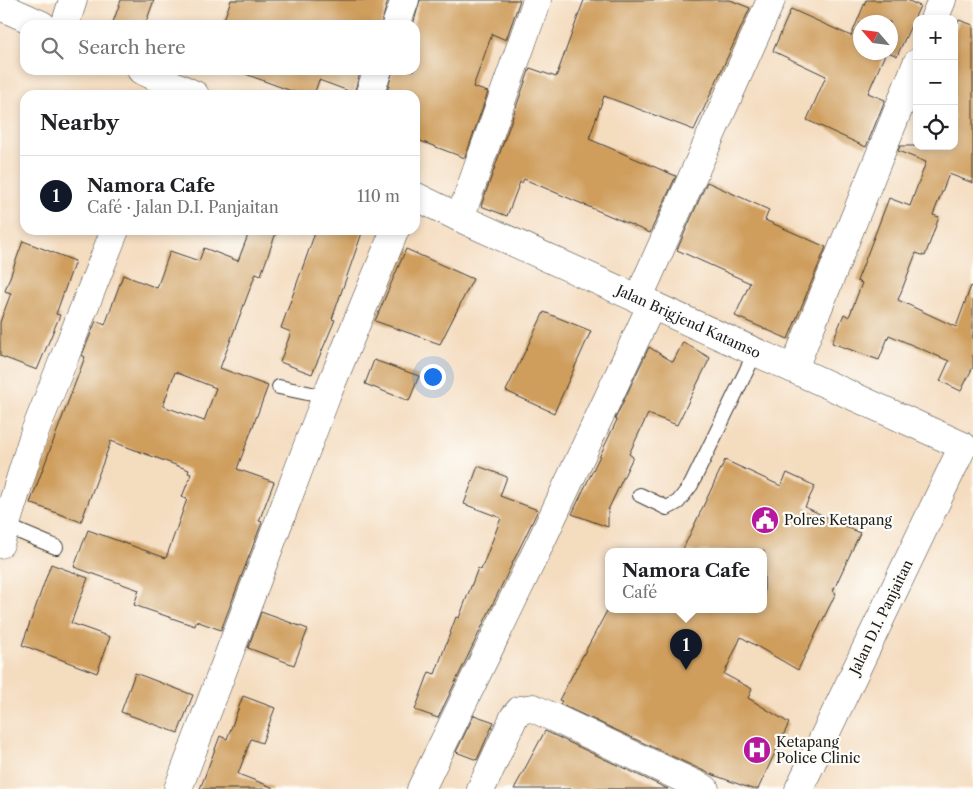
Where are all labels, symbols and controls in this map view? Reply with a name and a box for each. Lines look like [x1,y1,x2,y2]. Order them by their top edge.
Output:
north arrow [853,15,898,60]
map controls [913,15,958,150]
button: + [913,15,958,60]
search box [20,20,420,75]
icon: search [38,34,66,62]
text: Search here [78,36,186,59]
button: − [913,60,958,105]
button: locate [913,105,958,150]
text: Nearby [40,110,119,135]
text: Namora Cafe [87,174,215,197]
text: 1 [52,186,60,206]
text: 110 m [357,186,400,206]
text: Café · Jalan D.I. Panjaitan [87,197,279,217]
street label: Jalan Brigjend Katamso [612,280,764,362]
your location [420,364,446,390]
public building icon: Polres Ketapang [750,505,780,535]
place label: Polres Ketapang [784,511,892,529]
popup [605,548,767,613]
street label: Jalan D.I. Panjaitan [845,556,917,679]
text: Namora Cafe [622,559,750,582]
text: Café [622,582,657,602]
pin: 1 [670,629,702,670]
place label: Ketapang Police Clinic [776,733,860,767]
hospital icon: Ketapang Police Clinic [742,735,772,765]

